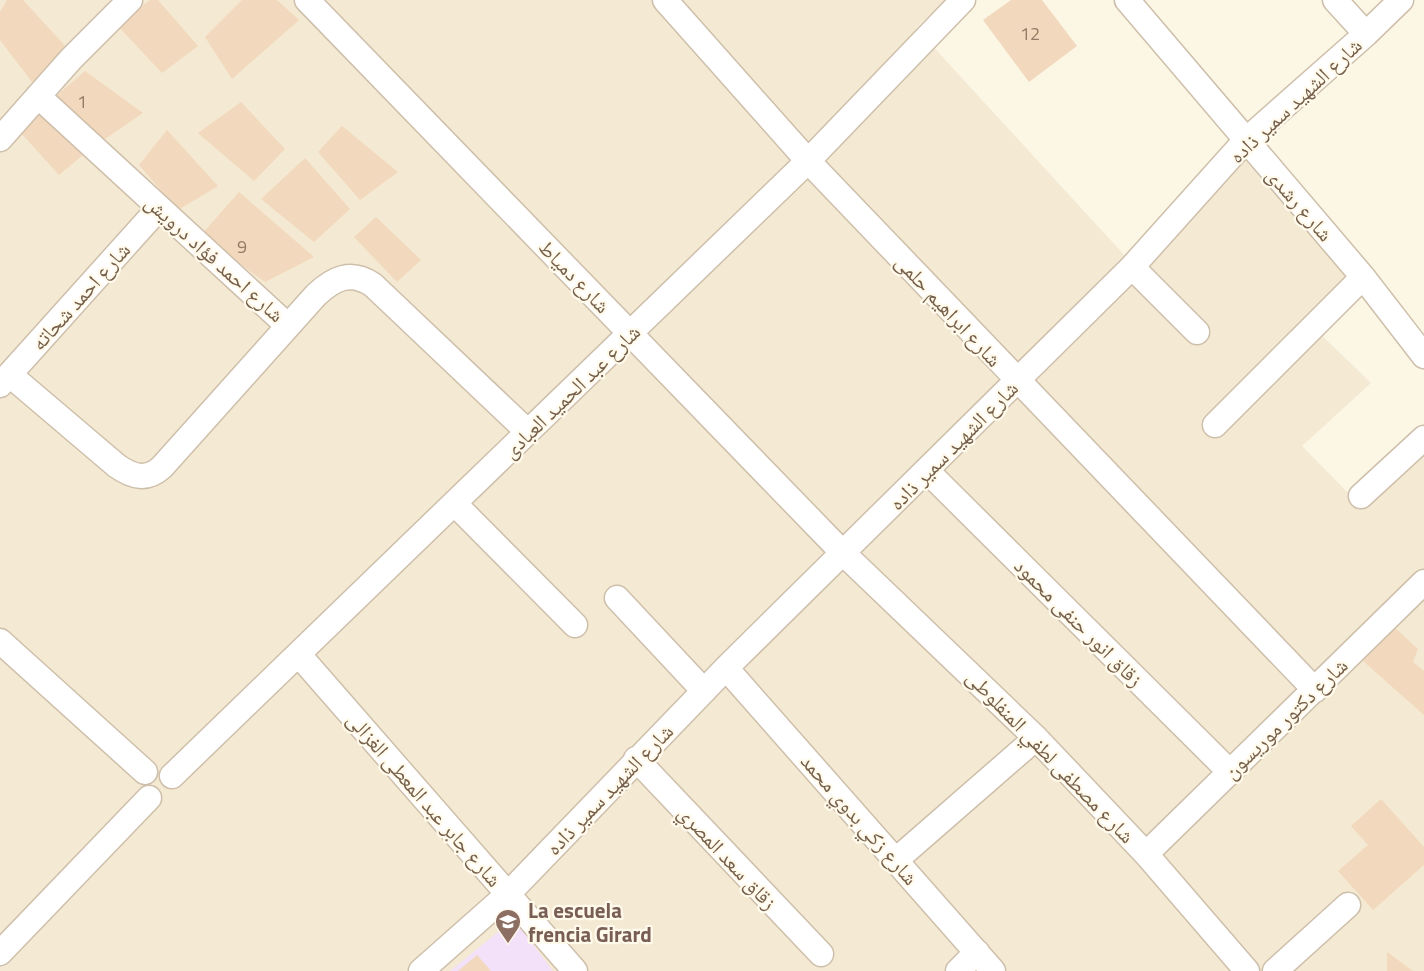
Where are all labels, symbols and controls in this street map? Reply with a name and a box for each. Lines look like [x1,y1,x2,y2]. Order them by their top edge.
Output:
house number: 12 [1020,20,1040,47]
street label: شارع الشهيد سمير ذاده [1221,30,1369,170]
house number: 1 [77,88,87,115]
street label: شارع رشدى [1259,160,1341,248]
street label: شارع احمد فؤاد درويش [138,186,292,330]
street label: شارع دمياط [532,232,618,320]
house number: 9 [237,233,247,260]
street label: شارع احمد شحاته [23,235,137,357]
street label: شارع ابراهيم حلمى [888,246,1010,374]
street label: شارع عبد الحميد العبادى [495,316,647,466]
street label: شارع الشهيد سمير ذاده [881,373,1025,517]
street label: زقاق انور حنفى محمود [1007,550,1151,694]
street label: شارع دكتور موريسون [1215,650,1355,786]
street label: شارع مصطفى لطفي المنفلوطى [958,662,1143,851]
street label: شارع جابر عبد المعطى الغزالى [340,704,510,894]
street label: شارع الشهيد سمير ذاده [538,716,680,862]
street label: شارع زكي بدوي محمد [793,746,926,893]
street label: زقاق سعد المصري [670,797,785,918]
place label: La escuela frencia Girard [528,894,652,950]
school or university icon: La escuela frencia Girard [493,907,523,945]

